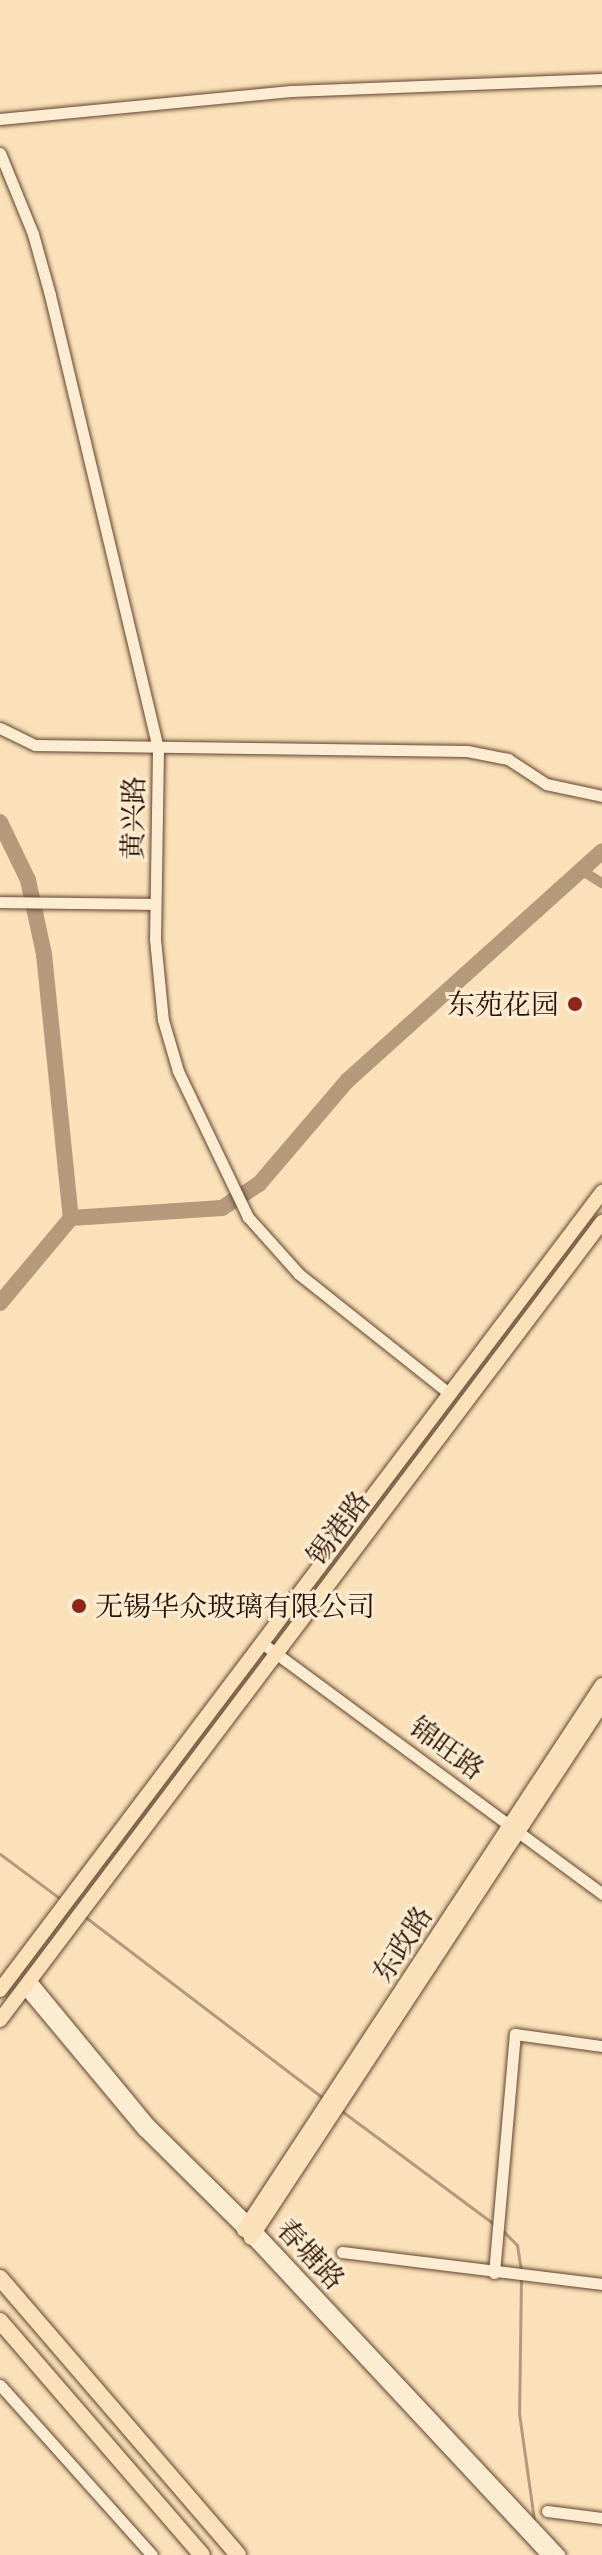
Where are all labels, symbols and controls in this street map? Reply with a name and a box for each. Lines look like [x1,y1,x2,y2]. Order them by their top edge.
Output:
street label: 黄兴路 [115,776,151,860]
place label: 东苑花园 [447,987,559,1021]
marker: 东苑花园 [566,995,584,1013]
street label: 锡港路 [299,1484,377,1572]
place label: 无锡华众玻璃有限公司 [95,1589,375,1623]
marker: 无锡华众玻璃有限公司 [70,1597,88,1615]
street label: 锦旺路 [403,1710,491,1786]
street label: 东政路 [365,1900,439,1988]
street label: 春塘路 [270,2212,352,2296]

